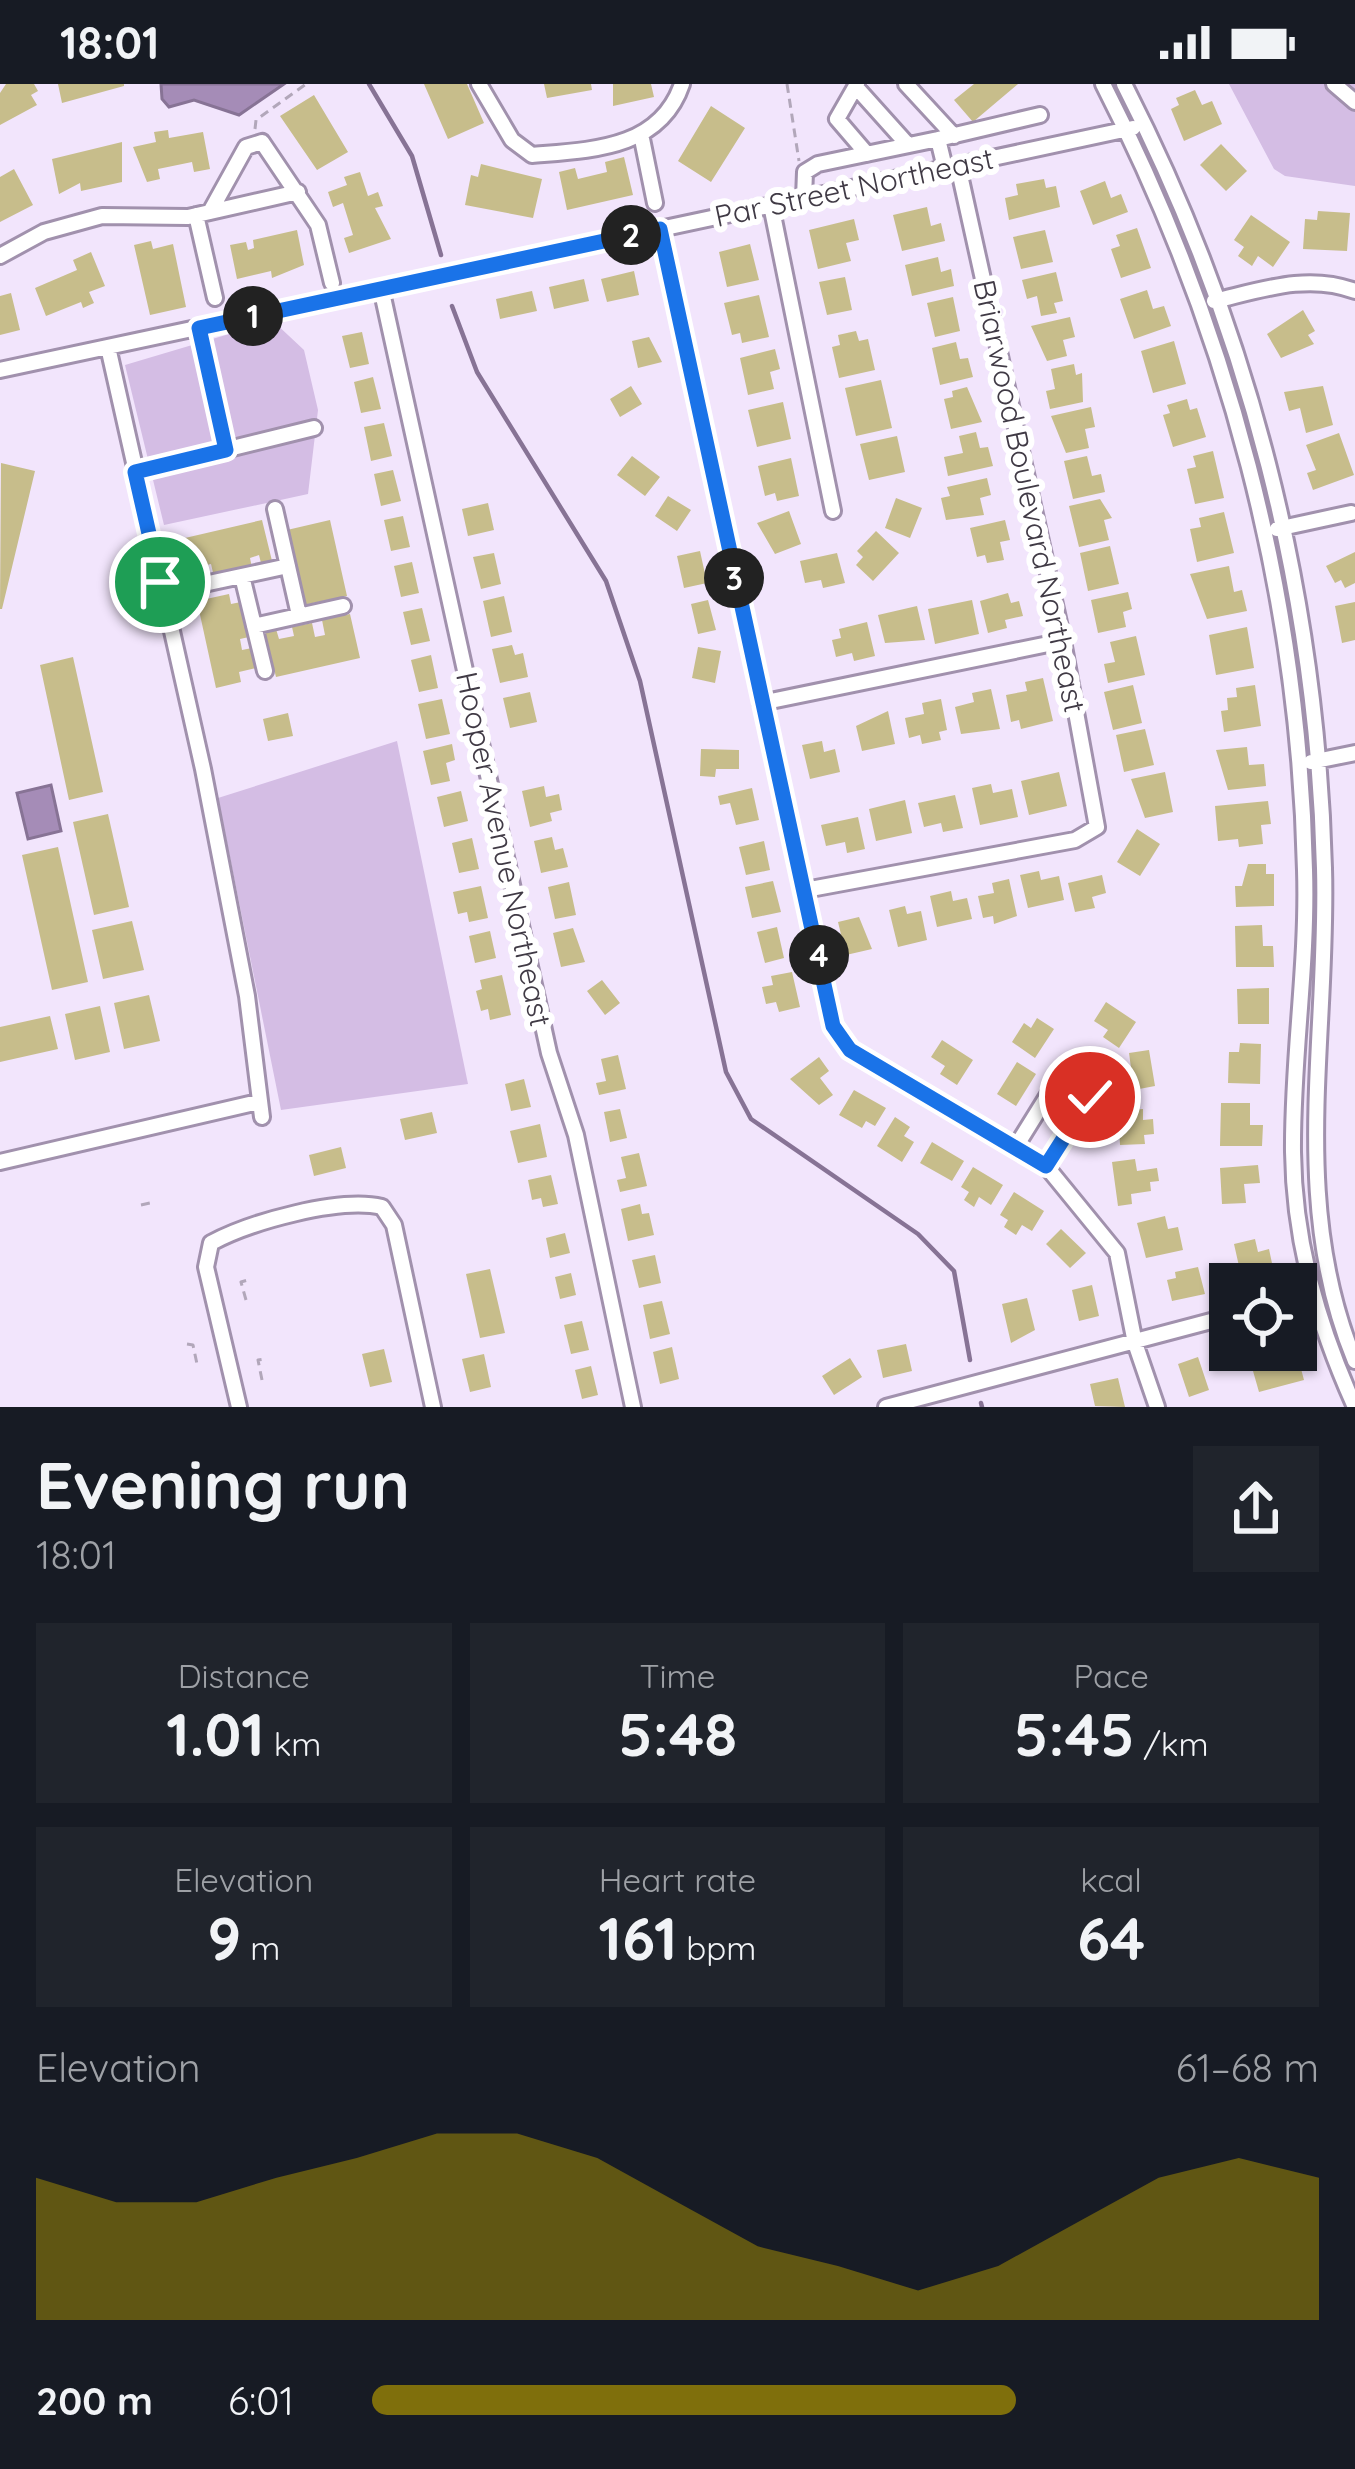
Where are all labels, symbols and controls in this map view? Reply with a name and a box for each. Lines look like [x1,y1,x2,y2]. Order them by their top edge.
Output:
text: 18:01 [60,14,160,70]
street label: Par Street Northeast [711,139,997,235]
pin: 2 [601,205,661,265]
text: 2 [622,214,640,255]
street label: Briarwood Boulevard Northeast [966,276,1094,716]
pin: 1 [223,286,283,346]
text: 1 [247,295,259,336]
pin [109,531,211,633]
pin: 3 [704,548,764,608]
icon: arrive [127,549,193,615]
text: 3 [725,557,743,598]
street label: Hooper Avenue Northeast [448,668,560,1030]
pin: 4 [789,925,849,985]
text: 4 [809,934,829,975]
pin [1039,1046,1141,1148]
icon: check [1057,1064,1123,1130]
map controls [1209,1263,1317,1371]
button: locate [1209,1263,1317,1371]
text: Evening run [36,1443,410,1526]
button: share [1193,1446,1319,1572]
text: 18:01 [36,1530,116,1579]
text: Distance [178,1655,310,1696]
text: Time [640,1655,715,1696]
text: Pace [1074,1655,1149,1696]
text: 1.01 [166,1696,265,1771]
text: 5:48 [618,1696,737,1771]
text: 5:45 [1014,1696,1135,1771]
text: km [265,1723,321,1764]
text: /km [1135,1723,1209,1764]
text: Elevation [174,1859,313,1900]
text: Heart rate [599,1859,756,1900]
text: kcal [1080,1859,1142,1900]
text: 9 [207,1900,241,1975]
text: 161 [599,1900,677,1975]
text: 64 [1077,1900,1145,1975]
text: m [241,1927,280,1968]
text: bpm [677,1927,756,1968]
text: Elevation [36,2043,200,2092]
text: 61–68 m [1176,2043,1319,2092]
text: 200 m [36,2376,153,2425]
text: 6:01 [228,2376,294,2425]

